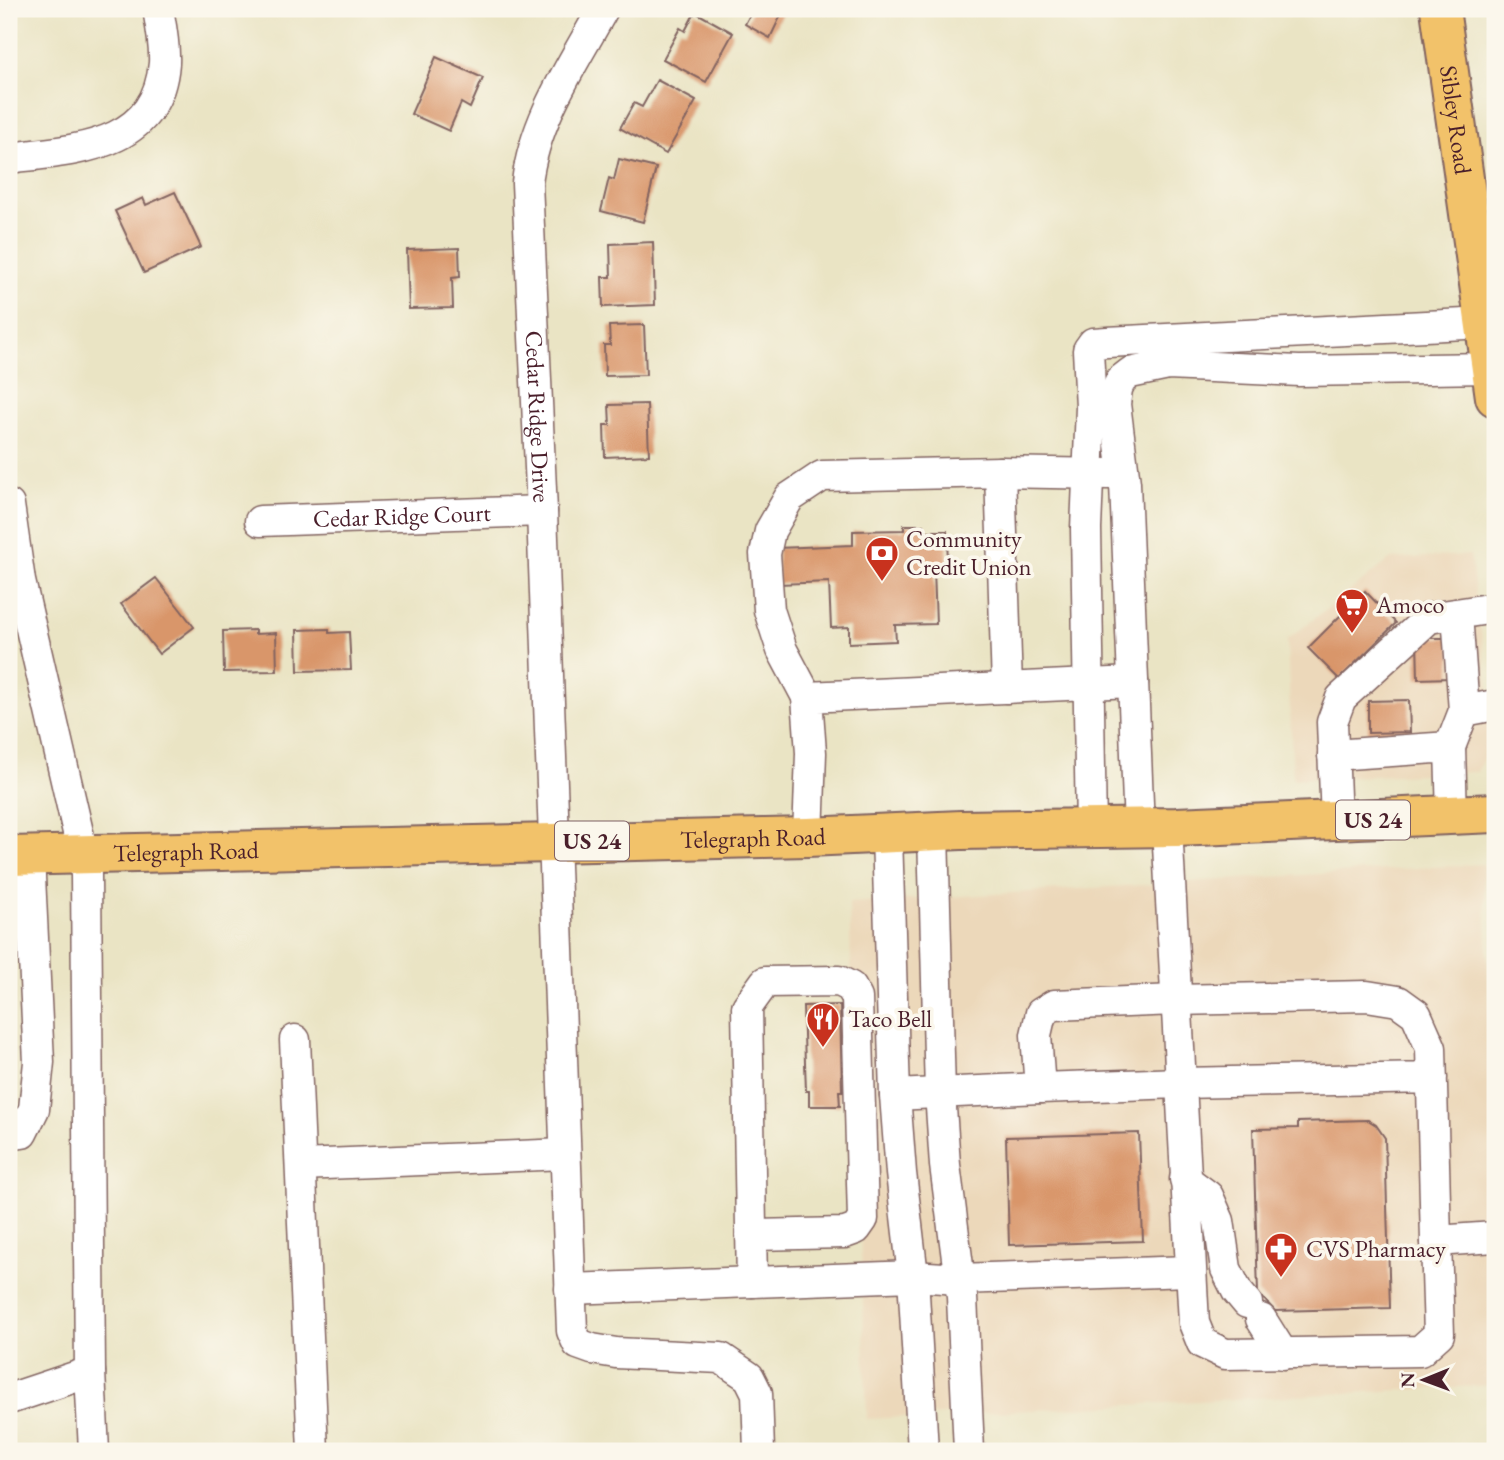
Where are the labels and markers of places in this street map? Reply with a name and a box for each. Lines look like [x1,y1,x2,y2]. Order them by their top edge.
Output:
place label: Community Credit Union [906,523,1032,582]
bank icon: Community Credit Union [863,534,901,583]
supermarket icon: Amoco [1333,586,1371,635]
place label: Amoco [1375,589,1444,620]
restaurant icon: Taco Bell [804,1000,842,1049]
place label: Taco Bell [848,1003,932,1034]
pharmacy icon: CVS Pharmacy [1262,1230,1300,1279]
place label: CVS Pharmacy [1306,1233,1446,1264]

